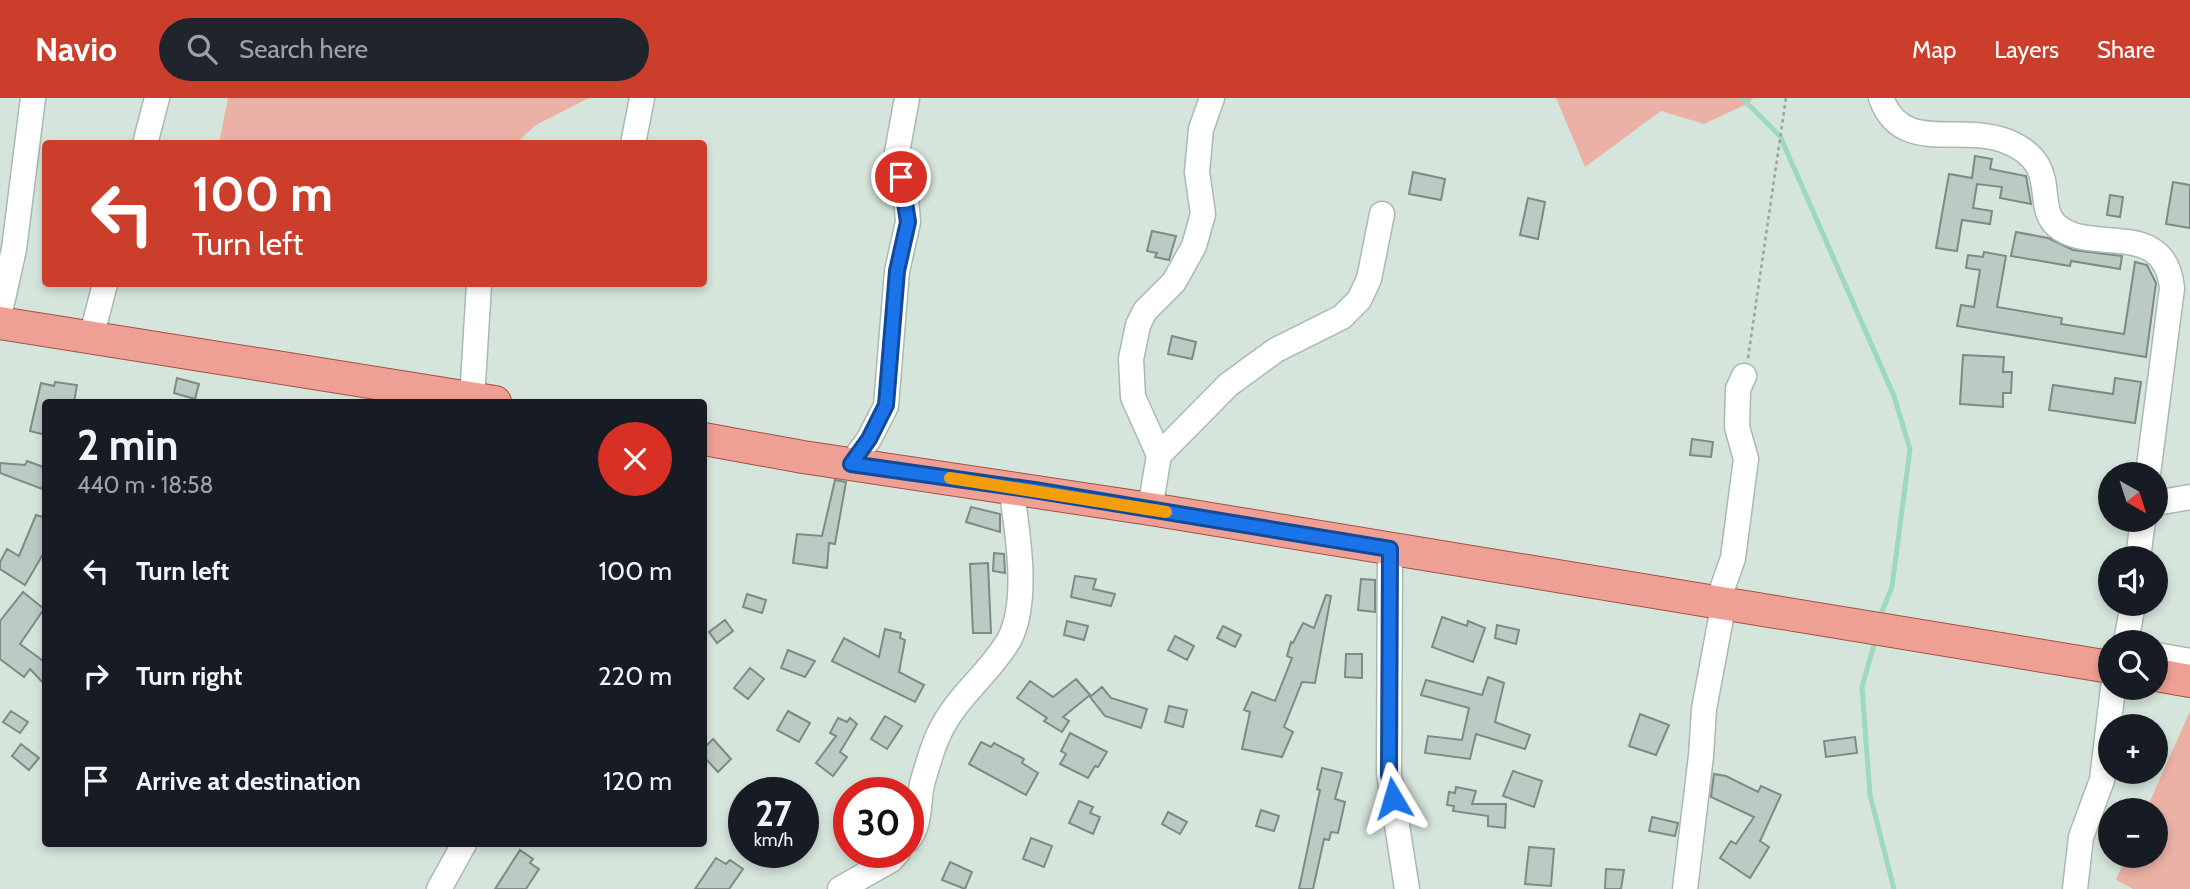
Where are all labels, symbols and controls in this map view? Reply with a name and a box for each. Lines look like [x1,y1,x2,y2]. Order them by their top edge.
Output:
search box [159,18,649,81]
text: Navio [35,29,117,69]
icon: search [183,30,221,68]
text: Search here [239,33,368,65]
text: Map [1912,35,1956,64]
text: Layers [1994,35,2059,64]
text: Share [2097,35,2155,64]
pin [871,147,931,207]
icon: arrive [882,158,920,196]
text: 100 m [192,164,333,223]
icon: left [77,168,168,259]
text: Turn left [192,224,303,263]
text: 2 min [77,419,178,471]
button: close [598,422,672,496]
north arrow [2098,462,2168,532]
map controls [2098,462,2168,868]
text: 440 m · 18:58 [77,471,213,499]
button: sound [2098,546,2168,616]
icon: left [77,552,115,590]
text: Turn left [136,555,229,587]
text: 100 m [599,555,672,587]
button: search [2098,630,2168,700]
icon: right [77,657,115,695]
text: Turn right [136,660,242,692]
text: 220 m [598,660,672,692]
button: + [2098,714,2168,784]
position arrow [1356,761,1430,835]
icon: arrive [77,762,115,800]
text: Arrive at destination [136,765,361,797]
text: 120 m [603,765,672,797]
speed limit sign: 30 [833,777,924,868]
text: 27 [755,792,792,835]
button: − [2098,798,2168,868]
text: km/h [754,829,793,851]

